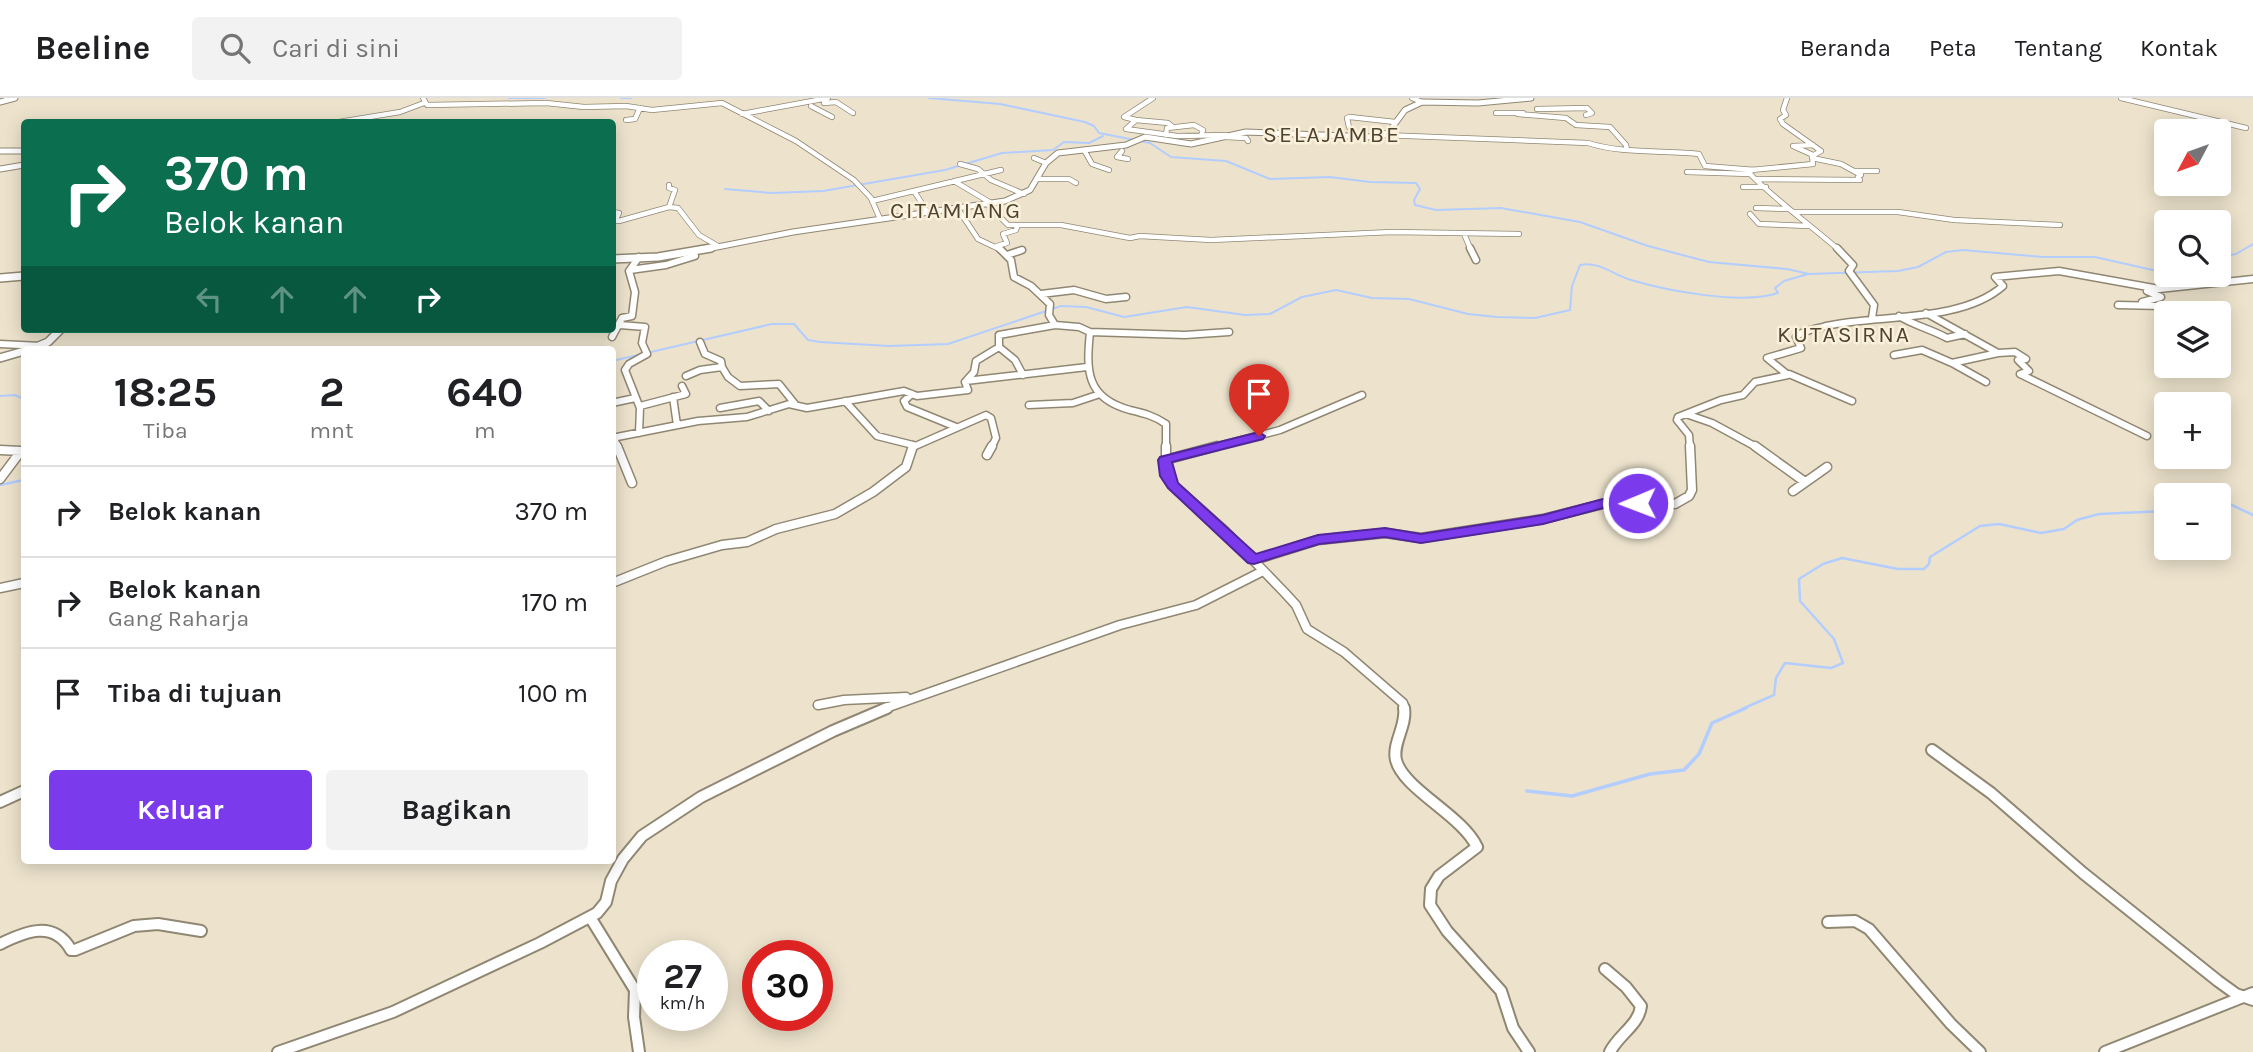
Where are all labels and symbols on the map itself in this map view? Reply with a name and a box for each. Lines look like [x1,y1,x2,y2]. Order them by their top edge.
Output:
north arrow [2154,119,2231,196]
district label: SELAJAMBE [1263,121,1401,148]
district label: CITAMIANG [890,197,1022,224]
district label: KUTASIRNA [1777,321,1911,348]
pin [1229,364,1289,436]
position arrow [1601,466,1675,540]
speed limit sign: 30 [742,940,833,1031]

